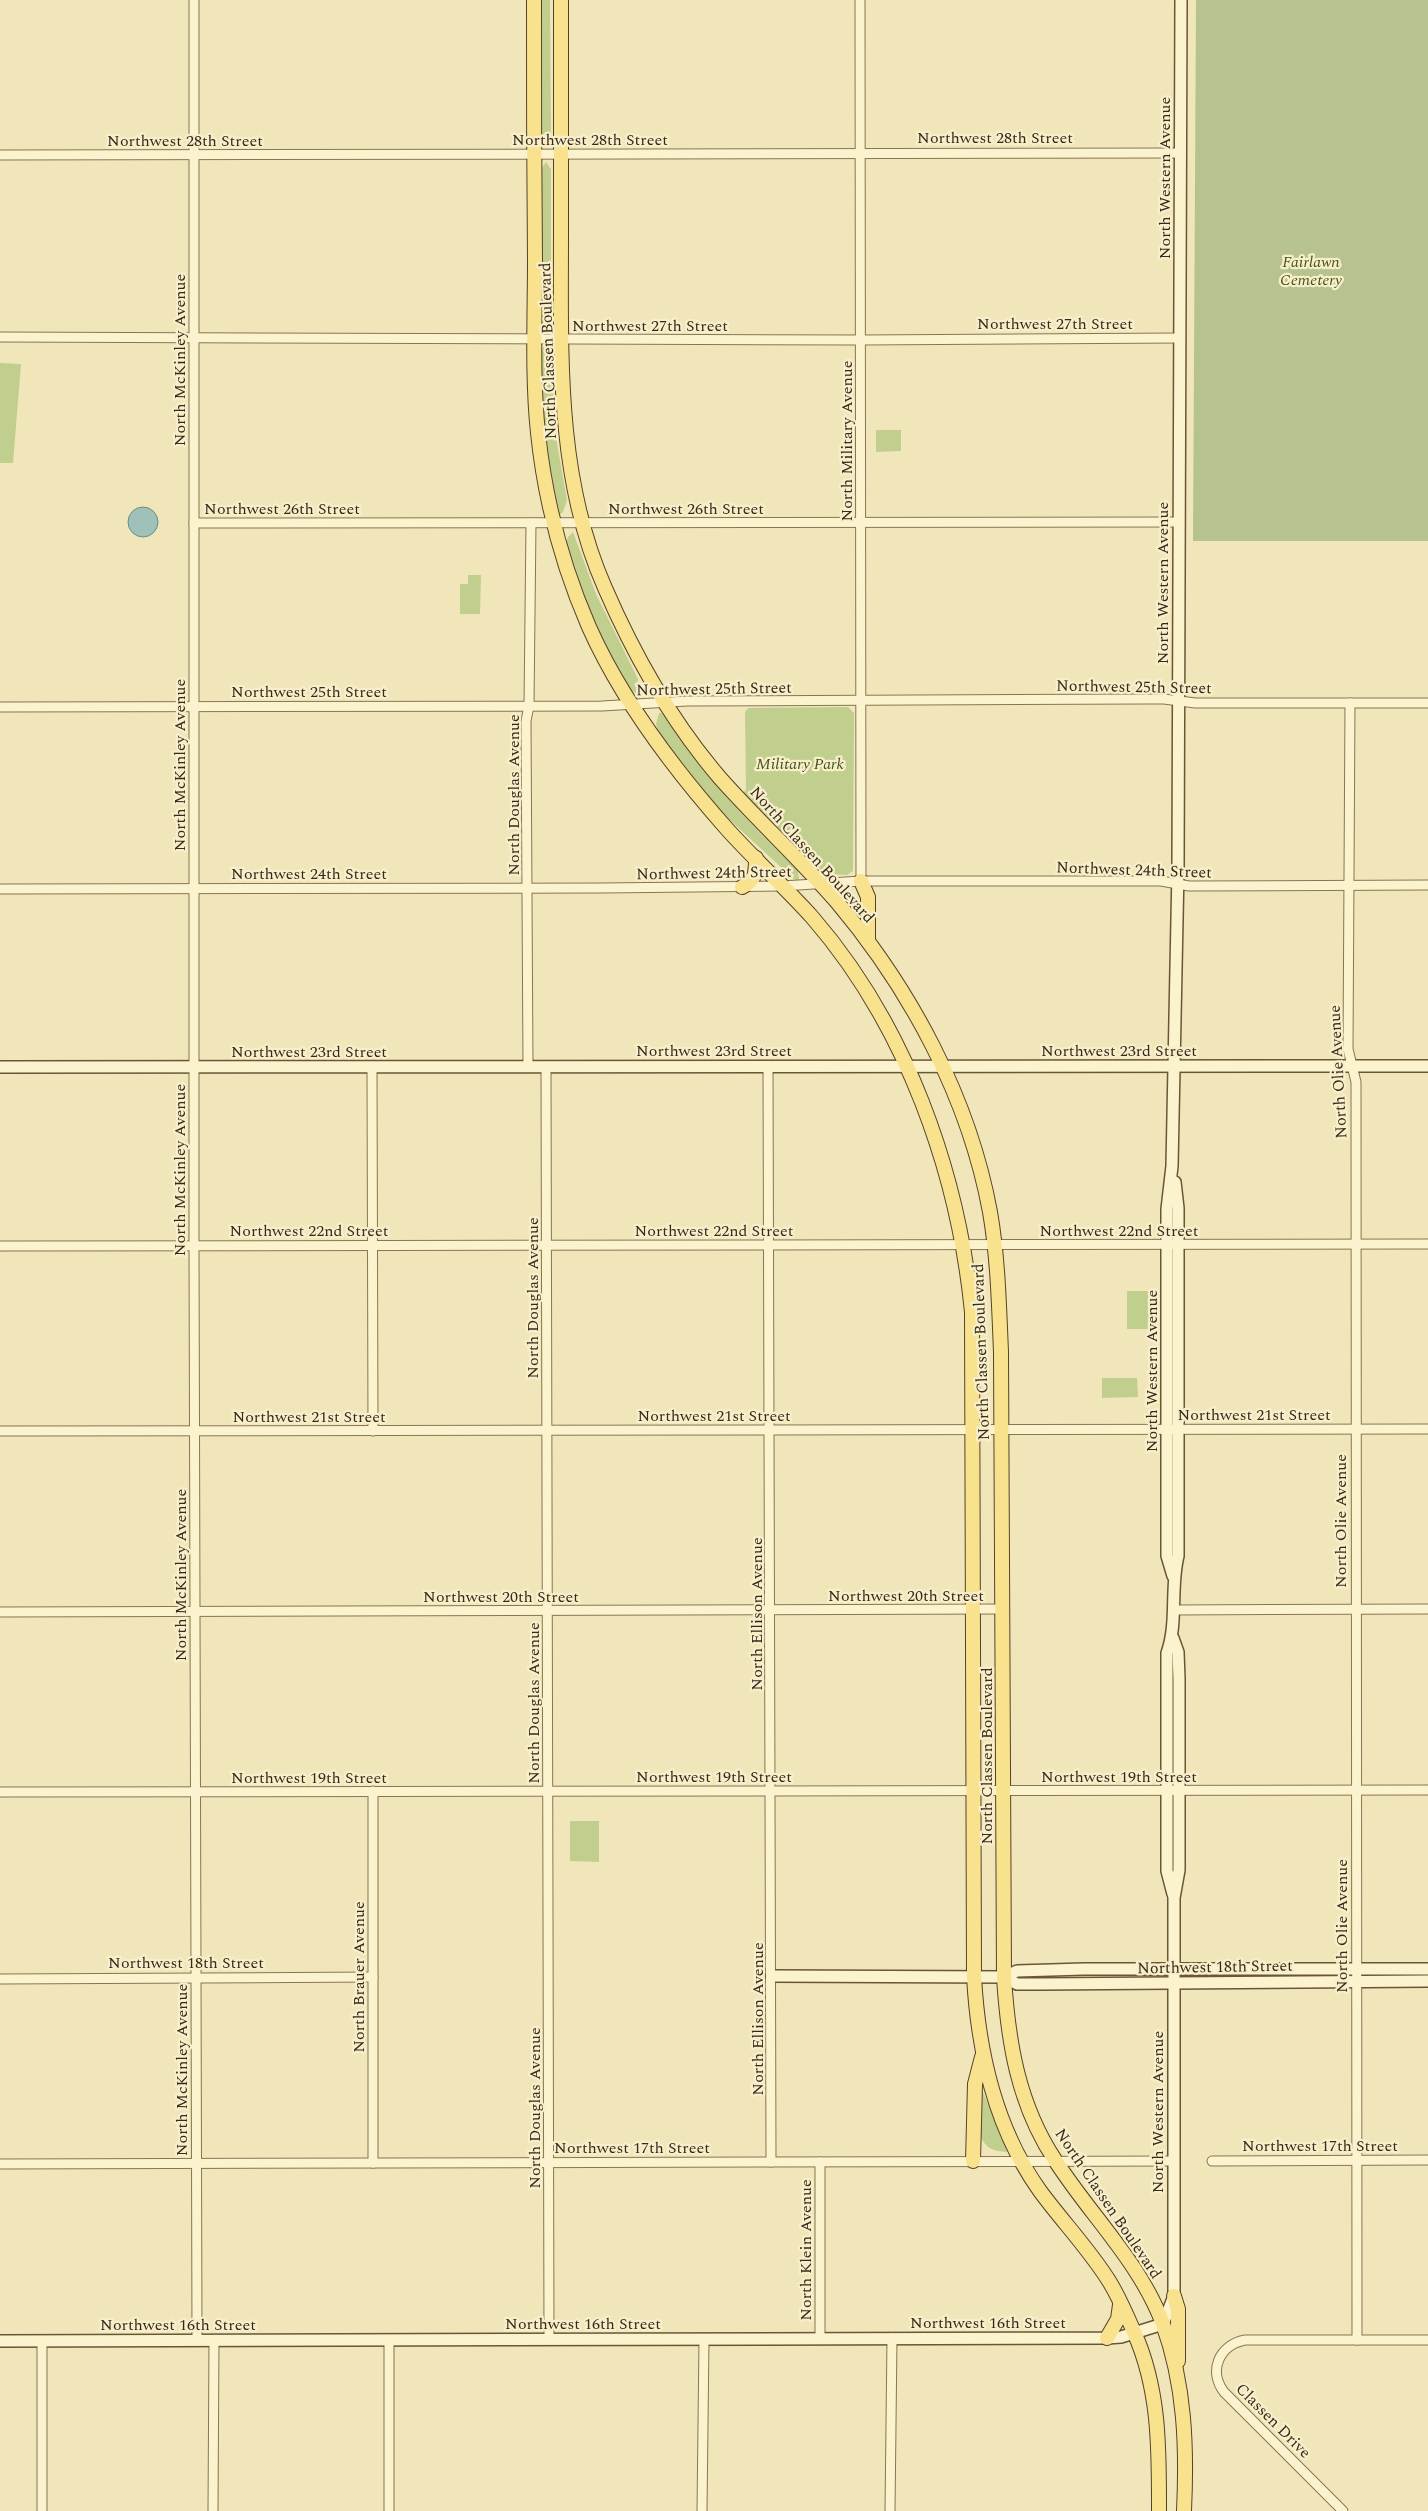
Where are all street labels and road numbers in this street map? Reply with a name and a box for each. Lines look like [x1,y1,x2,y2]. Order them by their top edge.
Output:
street label: North Western Avenue [1153,97,1177,259]
street label: Northwest 28th Street [917,126,1073,150]
street label: Northwest 28th Street [512,128,668,152]
street label: Northwest 28th Street [107,129,263,153]
street label: North Classen Boulevard [533,262,563,440]
street label: North McKinley Avenue [168,274,192,446]
street label: Northwest 27th Street [977,312,1133,336]
street label: Northwest 27th Street [572,314,728,338]
street label: North Military Avenue [835,360,859,522]
street label: Northwest 26th Street [204,497,360,521]
street label: Northwest 26th Street [608,497,764,521]
street label: North Western Avenue [1151,502,1175,664]
street label: Northwest 25th Street [1056,674,1212,700]
street label: Northwest 25th Street [636,676,792,702]
street label: North McKinley Avenue [168,679,192,851]
street label: Northwest 25th Street [231,680,387,704]
street label: North Douglas Avenue [502,714,526,876]
street label: North Classen Boulevard [744,781,880,929]
street label: Northwest 24th Street [1056,855,1213,885]
street label: Northwest 24th Street [636,860,792,886]
street label: Northwest 24th Street [231,862,387,886]
street label: North Olie Avenue [1323,1004,1353,1139]
street label: Northwest 23rd Street [636,1039,792,1063]
street label: Northwest 23rd Street [1041,1039,1197,1063]
street label: Northwest 23rd Street [231,1040,387,1064]
street label: North McKinley Avenue [168,1084,192,1256]
street label: North Douglas Avenue [521,1217,545,1379]
street label: Northwest 22nd Street [229,1219,389,1243]
street label: Northwest 22nd Street [634,1219,794,1243]
street label: Northwest 22nd Street [1039,1219,1199,1243]
street label: North Classen Boulevard [966,1263,996,1441]
street label: North Western Avenue [1140,1290,1164,1452]
street label: Northwest 21st Street [1177,1403,1331,1427]
street label: Northwest 21st Street [637,1404,791,1428]
street label: Northwest 21st Street [232,1405,386,1429]
street label: North Olie Avenue [1329,1454,1353,1588]
street label: North McKinley Avenue [169,1489,193,1661]
street label: North Ellison Avenue [745,1537,769,1691]
street label: Northwest 20th Street [828,1584,984,1608]
street label: Northwest 20th Street [423,1585,579,1609]
street label: North Douglas Avenue [522,1622,546,1784]
street label: North Classen Boulevard [975,1667,999,1845]
street label: Northwest 19th Street [636,1765,792,1789]
street label: Northwest 19th Street [1041,1765,1197,1789]
street label: Northwest 19th Street [231,1766,387,1790]
street label: North Olie Avenue [1330,1859,1354,1993]
street label: North Brauer Avenue [347,1901,371,2053]
street label: North Ellison Avenue [746,1942,770,2096]
street label: Northwest 18th Street [108,1951,264,1975]
street label: Northwest 18th Street [1137,1954,1293,1980]
street label: North McKinley Avenue [170,1984,194,2156]
street label: North Douglas Avenue [523,2027,547,2189]
street label: North Western Avenue [1146,2031,1170,2193]
street label: North Classen Boulevard [1049,2123,1168,2284]
street label: Northwest 17th Street [1242,2134,1398,2158]
street label: Northwest 17th Street [554,2136,710,2160]
street label: North Klein Avenue [794,2179,818,2321]
street label: Northwest 16th Street [910,2311,1066,2335]
street label: Northwest 16th Street [505,2312,661,2336]
street label: Northwest 16th Street [100,2313,256,2337]
street label: Classen Drive [1230,2378,1316,2464]

